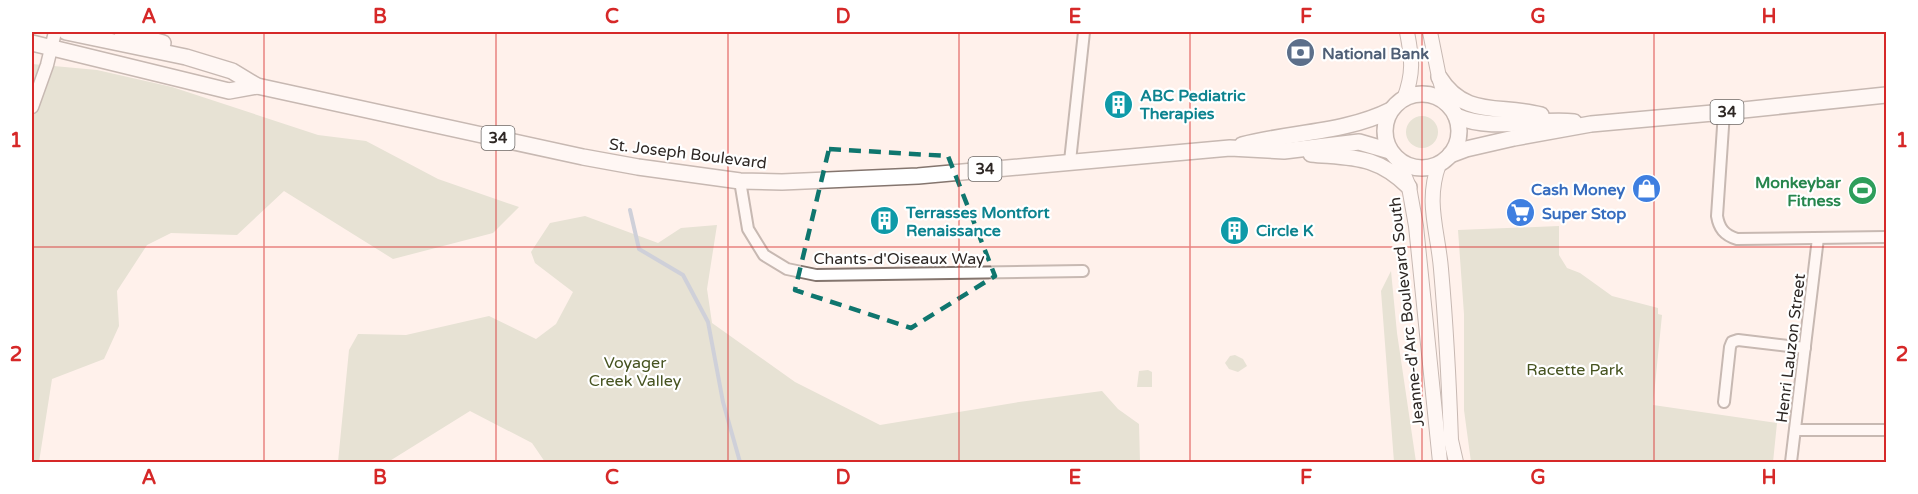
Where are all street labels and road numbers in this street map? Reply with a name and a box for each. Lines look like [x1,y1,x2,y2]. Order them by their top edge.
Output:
road number: 34 [1710,100,1744,124]
road number: 34 [482,126,514,150]
street label: St. Joseph Boulevard [608,134,768,174]
road number: 34 [968,157,1002,181]
street label: Jeanne-d'Arc Boulevard South [1385,196,1429,428]
street label: Chants-d'Oiseaux Way [813,249,985,269]
street label: Henri Lauzon Street [1772,272,1810,424]

